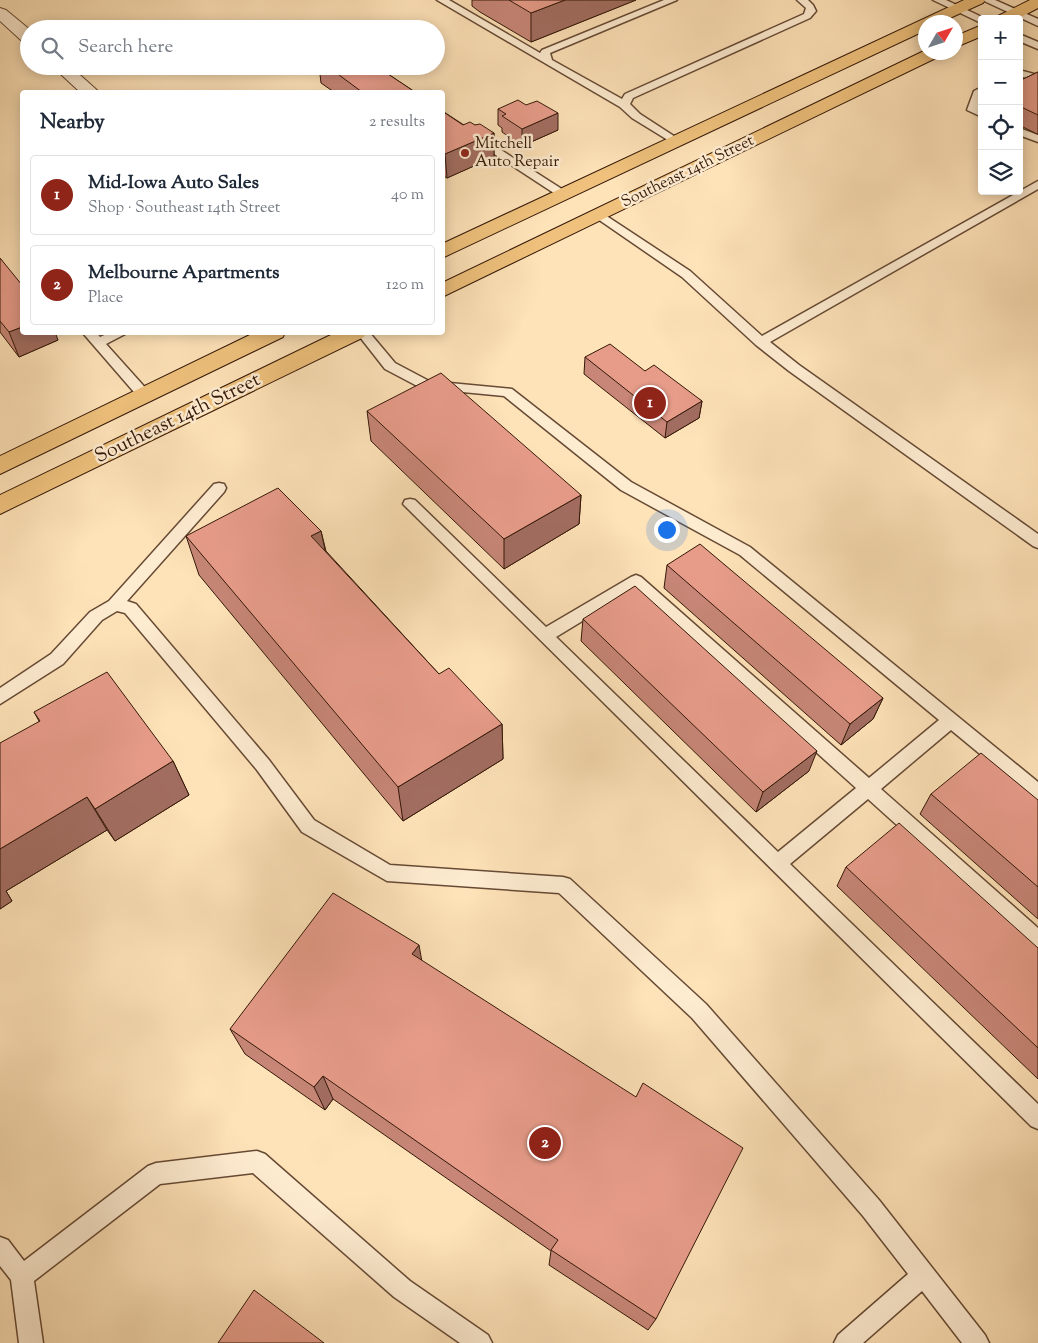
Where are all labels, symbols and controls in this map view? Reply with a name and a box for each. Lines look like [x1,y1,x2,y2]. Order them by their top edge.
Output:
north arrow [918,15,963,60]
map controls [978,15,1023,195]
button: + [978,15,1023,60]
search box [20,20,445,75]
icon: search [38,34,66,62]
text: Search here [78,34,173,61]
button: − [978,60,1023,105]
button: locate [978,105,1023,150]
text: Nearby [40,108,105,138]
text: 2 results [369,111,425,134]
street label: Southeast 14th Street [618,130,759,214]
place label: Mitchell Auto Repair [475,133,559,174]
marker: Mitchell Auto Repair [459,147,471,159]
button: layers [978,150,1023,195]
text: Mid-Iowa Auto Sales [88,170,259,197]
text: 1 [54,184,60,207]
text: 40 m [391,184,424,207]
text: Shop · Southeast 14th Street [88,197,280,220]
text: Melbourne Apartments [88,260,279,287]
text: 2 [53,274,61,297]
text: 120 m [386,274,424,297]
text: Place [88,287,123,310]
street label: Southeast 14th Street [90,366,266,472]
pin: 1 [634,384,666,422]
your location [654,517,680,543]
pin: 2 [529,1124,561,1162]

